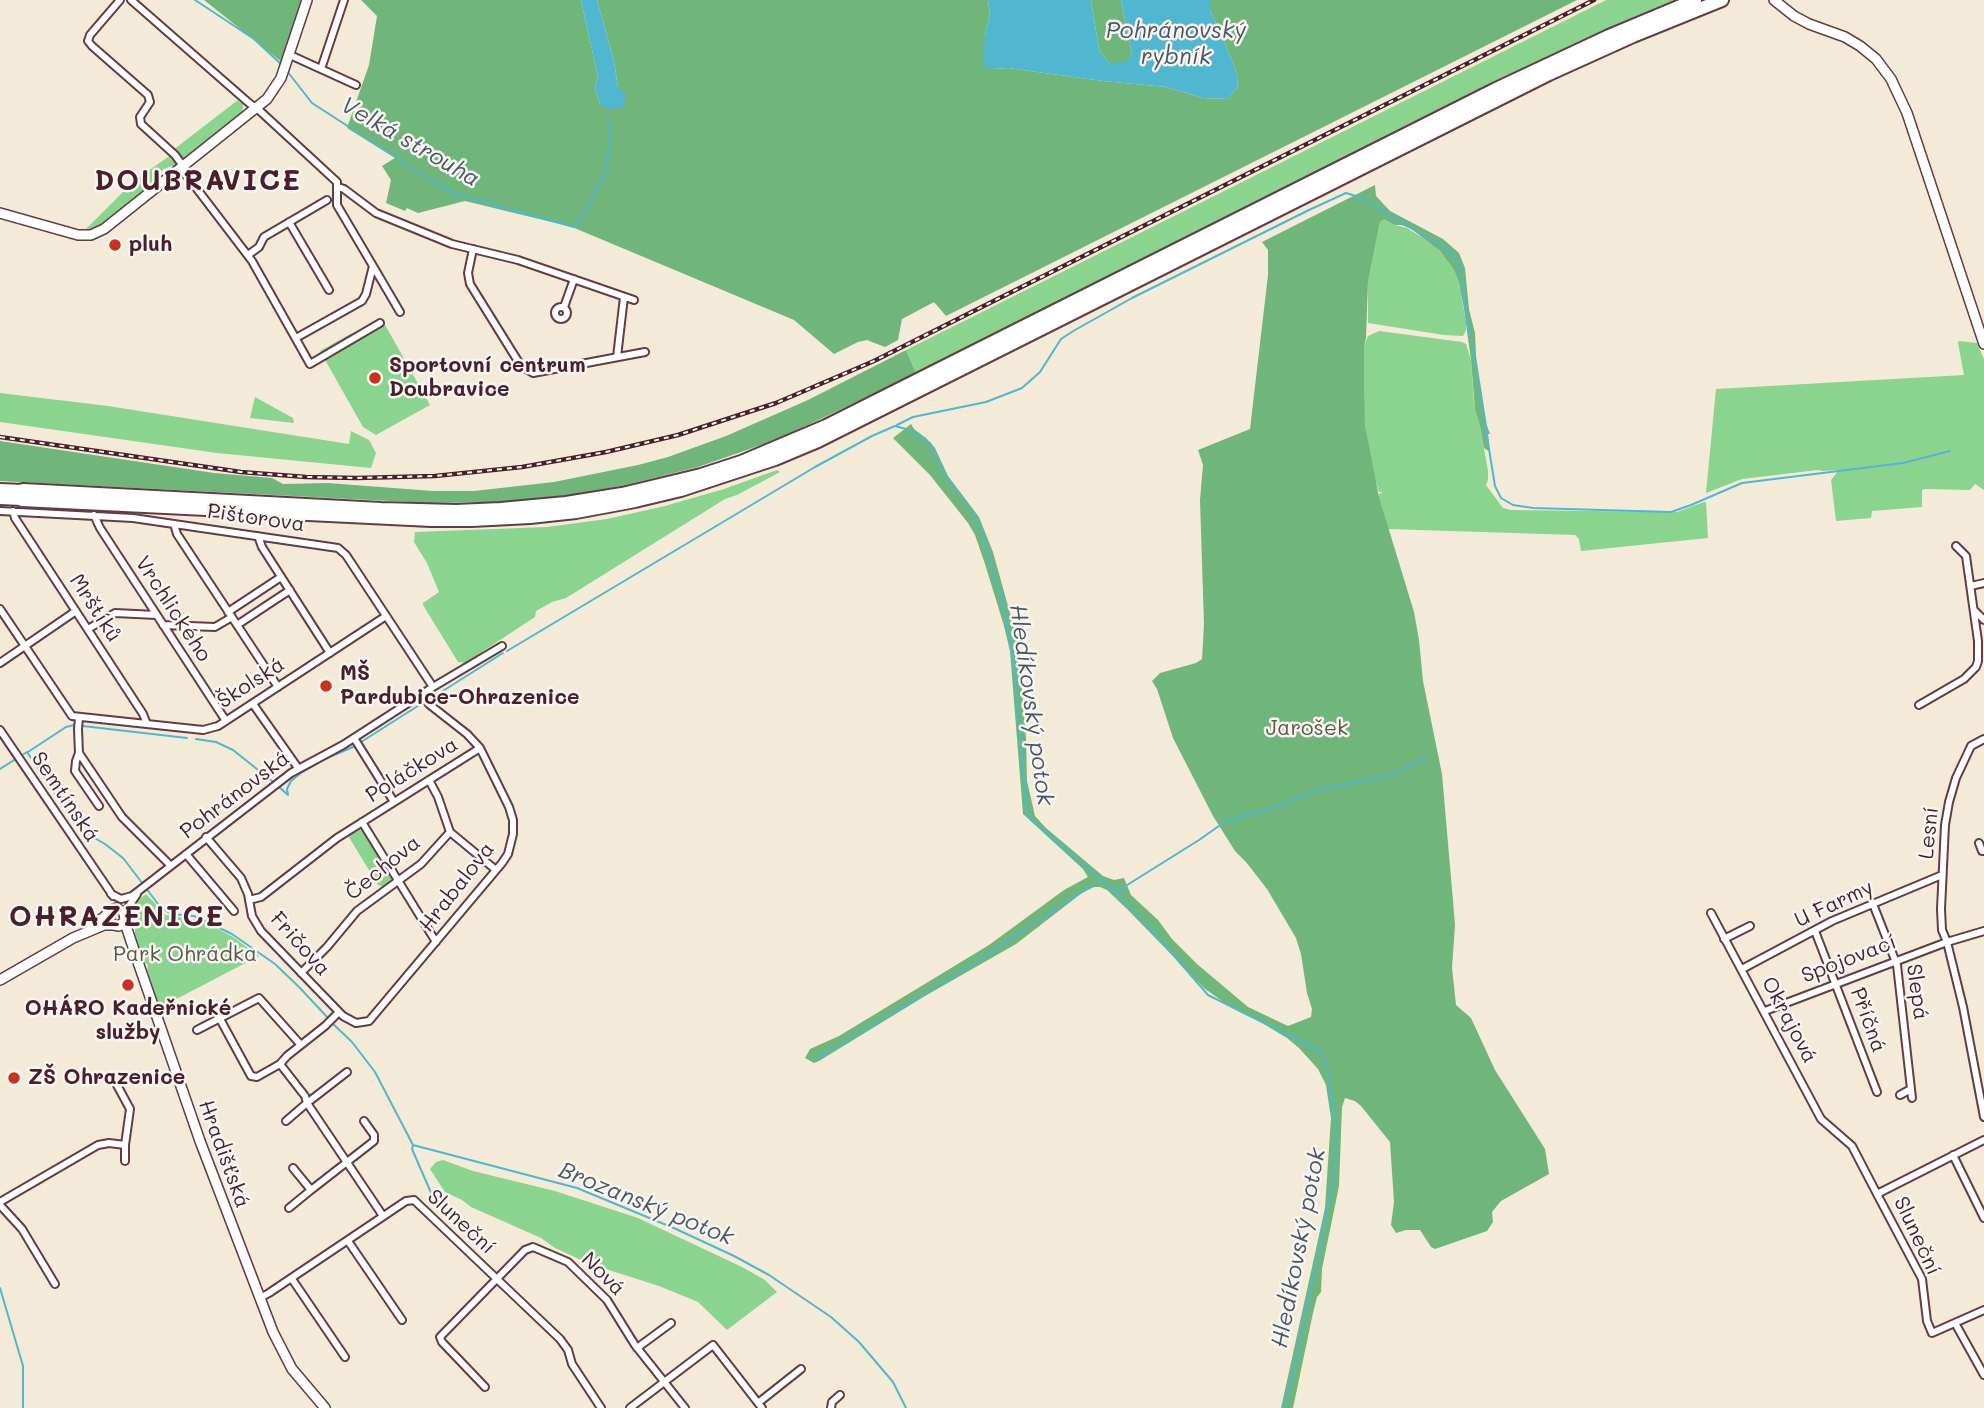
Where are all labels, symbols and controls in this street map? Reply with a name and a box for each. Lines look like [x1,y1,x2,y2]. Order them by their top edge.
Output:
water label: Pohránovský rybník [1106,17,1246,71]
water label: Velká strouha [336,91,484,193]
district label: DOUBRAVICE [95,164,301,198]
place label: pluh [129,232,172,258]
marker: pluh [107,237,123,253]
place label: Sportovní centrum Doubravice [389,353,586,403]
marker: Sportovní centrum Doubravice [367,370,383,386]
street label: Pištorova [206,499,306,537]
street label: Vrchlického [130,552,216,666]
street label: Mrštíků [64,569,126,647]
water label: Hledíkovský potok [1003,603,1059,807]
street label: Školská [213,652,289,714]
place label: MŠ Pardubice-Ohrazenice [340,661,580,711]
marker: MŠ Pardubice-Ohrazenice [318,678,334,694]
park label: Jarošek [1266,716,1348,742]
street label: Poláčkova [361,732,463,808]
street label: Pohránovská [175,746,295,844]
street label: Semtínská [26,747,104,847]
street label: Lesní [1914,806,1944,860]
street label: Čechova [341,830,425,906]
street label: Hrabalova [414,837,500,937]
street label: U Farmy [1791,875,1877,933]
district label: OHRAZENICE [10,900,224,934]
street label: Fričova [265,907,335,981]
street label: Spojovací [1798,929,1900,989]
park label: Park Ohrádka [113,942,257,968]
street label: Slepá [1901,962,1933,1022]
street label: Okrajová [1756,972,1822,1068]
marker: OHÁRO Kadeřnické služby [120,977,136,993]
street label: Příčná [1845,984,1891,1056]
place label: OHÁRO Kadeřnické služby [25,996,231,1046]
place label: ZŠ Ohrazenice [28,1065,185,1091]
marker: ZŠ Ohrazenice [6,1070,22,1086]
street label: Hradišťská [193,1097,255,1211]
water label: Hledíkovský potok [1266,1146,1332,1350]
water label: Brozanský potok [555,1156,737,1252]
street label: Sluneční [422,1184,500,1260]
street label: Sluneční [1888,1193,1946,1279]
street label: Nová [576,1247,630,1301]

